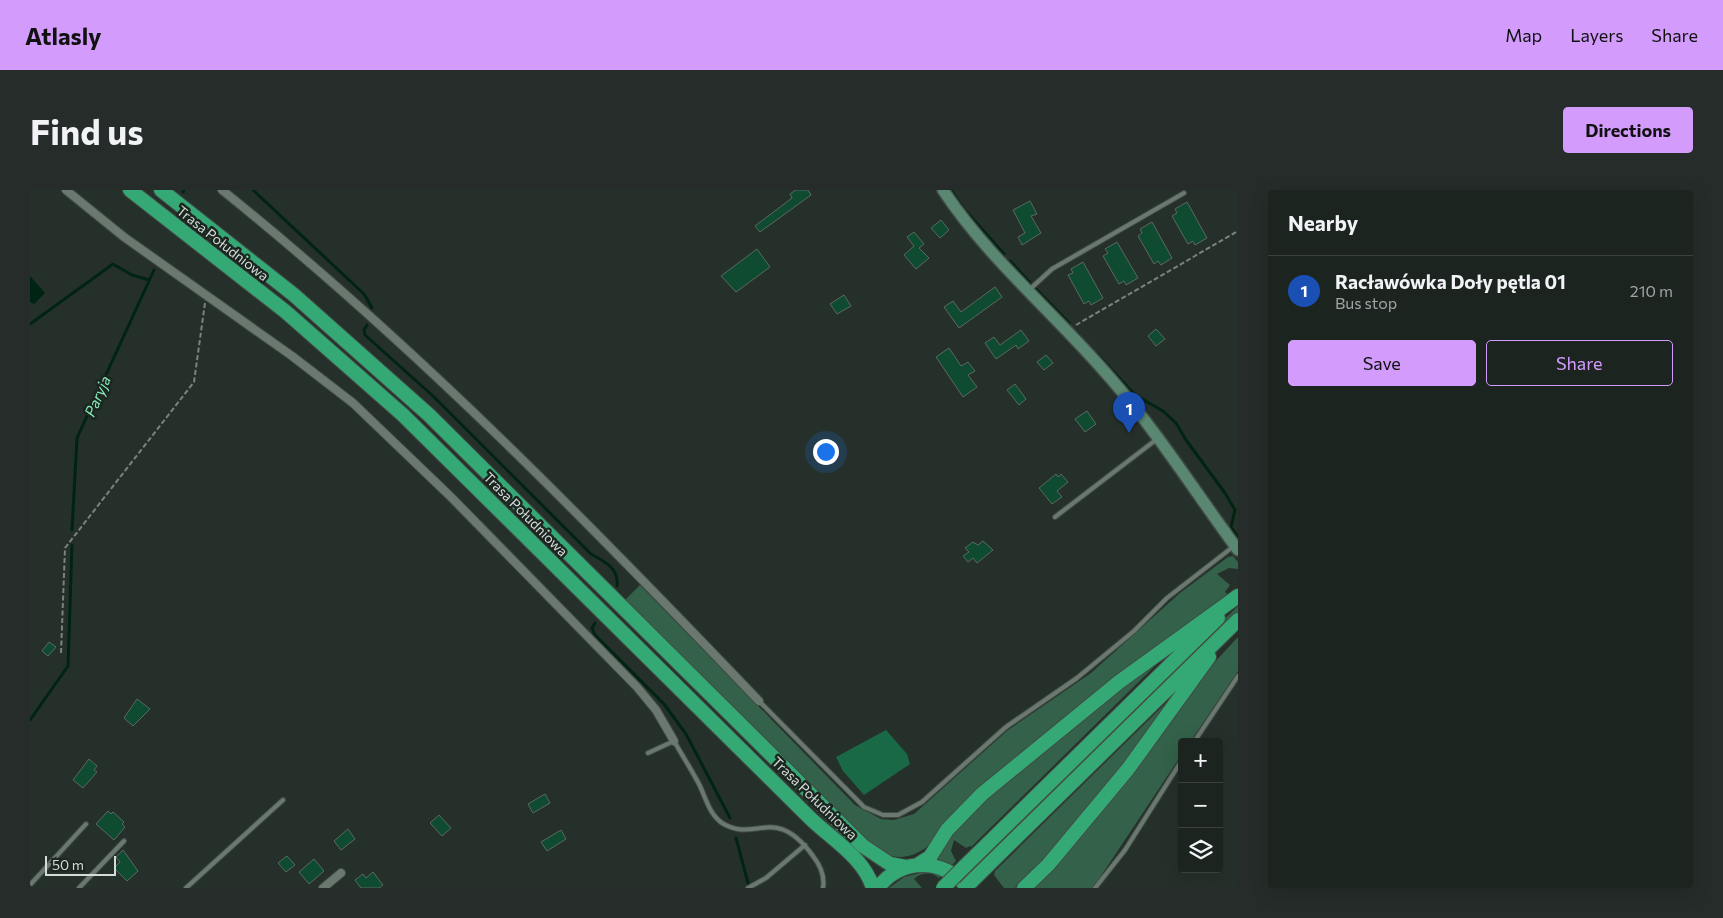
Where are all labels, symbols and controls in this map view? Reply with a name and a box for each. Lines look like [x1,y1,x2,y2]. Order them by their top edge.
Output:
text: Atlasly [25,21,102,50]
text: Map [1505,24,1542,46]
text: Layers [1570,24,1623,46]
text: Share [1651,24,1698,46]
button: Directions [1563,107,1693,153]
text: Find us [30,109,144,152]
street label: Trasa Południowa [174,202,272,284]
text: Nearby [1288,210,1358,235]
text: Racławówka Doły pętla 01 [1335,270,1566,293]
text: 1 [1300,281,1308,300]
text: 210 m [1630,281,1673,300]
text: Bus stop [1335,293,1397,312]
button: Save [1288,340,1476,386]
button: Share [1486,340,1673,386]
water label: Paryja [80,373,114,419]
pin: 1 [1113,392,1145,433]
your location [813,439,839,465]
street label: Trasa Południowa [480,468,572,560]
map controls [1178,738,1223,873]
button: + [1178,738,1223,783]
street label: Trasa Południowa [769,753,861,843]
button: − [1178,783,1223,828]
button: layers [1178,828,1223,873]
scale bar [45,853,116,876]
text: 50 m [52,856,84,873]

